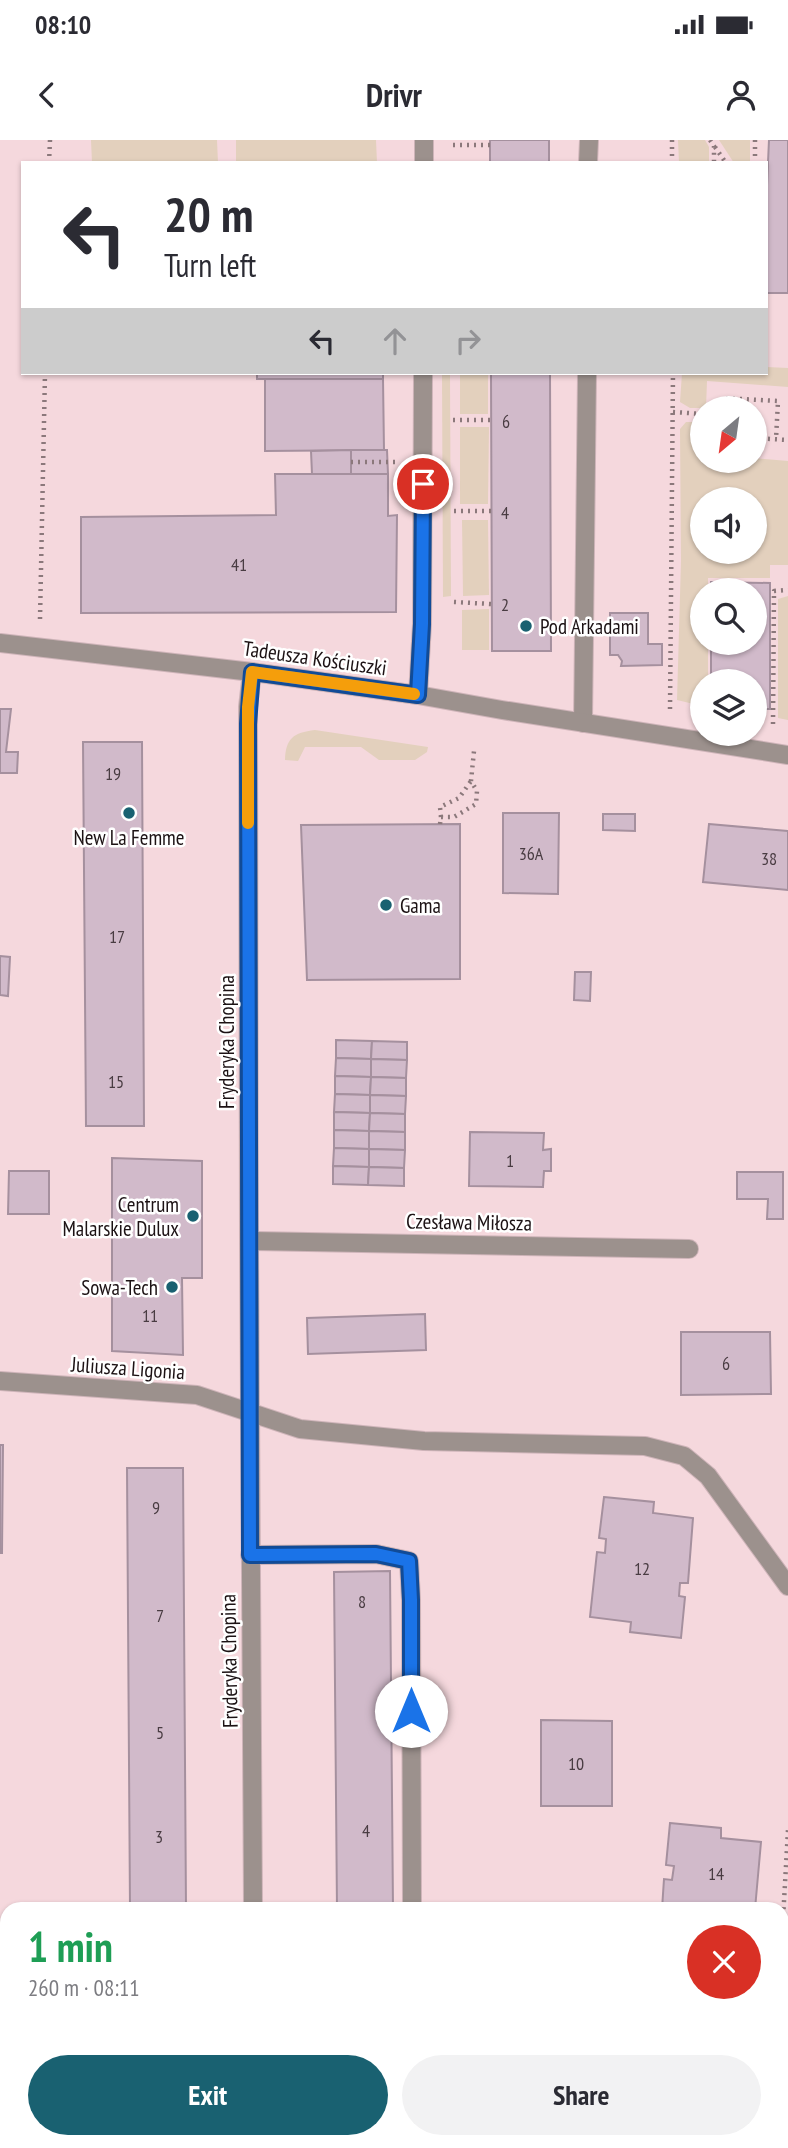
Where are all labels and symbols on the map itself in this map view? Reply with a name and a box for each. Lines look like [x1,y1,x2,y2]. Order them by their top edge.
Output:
north arrow [690,396,766,472]
house number: 6 [502,410,510,433]
pin [393,454,453,514]
house number: 4 [501,501,509,524]
house number: 41 [231,553,247,576]
house number: 2 [501,593,509,616]
place label: Pod Arkadami [540,613,639,640]
marker: Pod Arkadami [518,618,534,634]
street label: Tadeusza Kościuszki [242,635,388,681]
house number: 19 [105,762,121,785]
marker: New La Femme [121,805,137,821]
place label: New La Femme [74,824,184,851]
house number: 36A [519,842,544,865]
house number: 38 [761,847,777,870]
place label: Gama [400,892,441,919]
marker: Gama [378,897,394,913]
house number: 17 [109,925,125,948]
street label: Fryderyka Chopina [213,975,240,1109]
house number: 15 [108,1070,124,1093]
house number: 1 [506,1149,514,1172]
place label: Centrum Malarskie Dulux [62,1191,179,1242]
street label: Czesława Miłosza [406,1207,532,1237]
marker: Centrum Malarskie Dulux [185,1208,201,1224]
place label: Sowa-Tech [81,1274,158,1301]
marker: Sowa-Tech [164,1279,180,1295]
house number: 11 [142,1304,158,1327]
street label: Juliusza Ligonia [69,1350,186,1385]
house number: 6 [722,1352,730,1375]
house number: 9 [152,1496,160,1519]
house number: 12 [634,1557,650,1580]
house number: 8 [358,1590,366,1613]
street label: Fryderyka Chopina [214,1594,244,1728]
house number: 7 [156,1604,164,1627]
position arrow [374,1674,448,1748]
house number: 5 [156,1721,164,1744]
house number: 10 [568,1752,584,1775]
house number: 4 [362,1819,370,1842]
house number: 3 [155,1825,163,1848]
house number: 14 [708,1862,724,1885]

